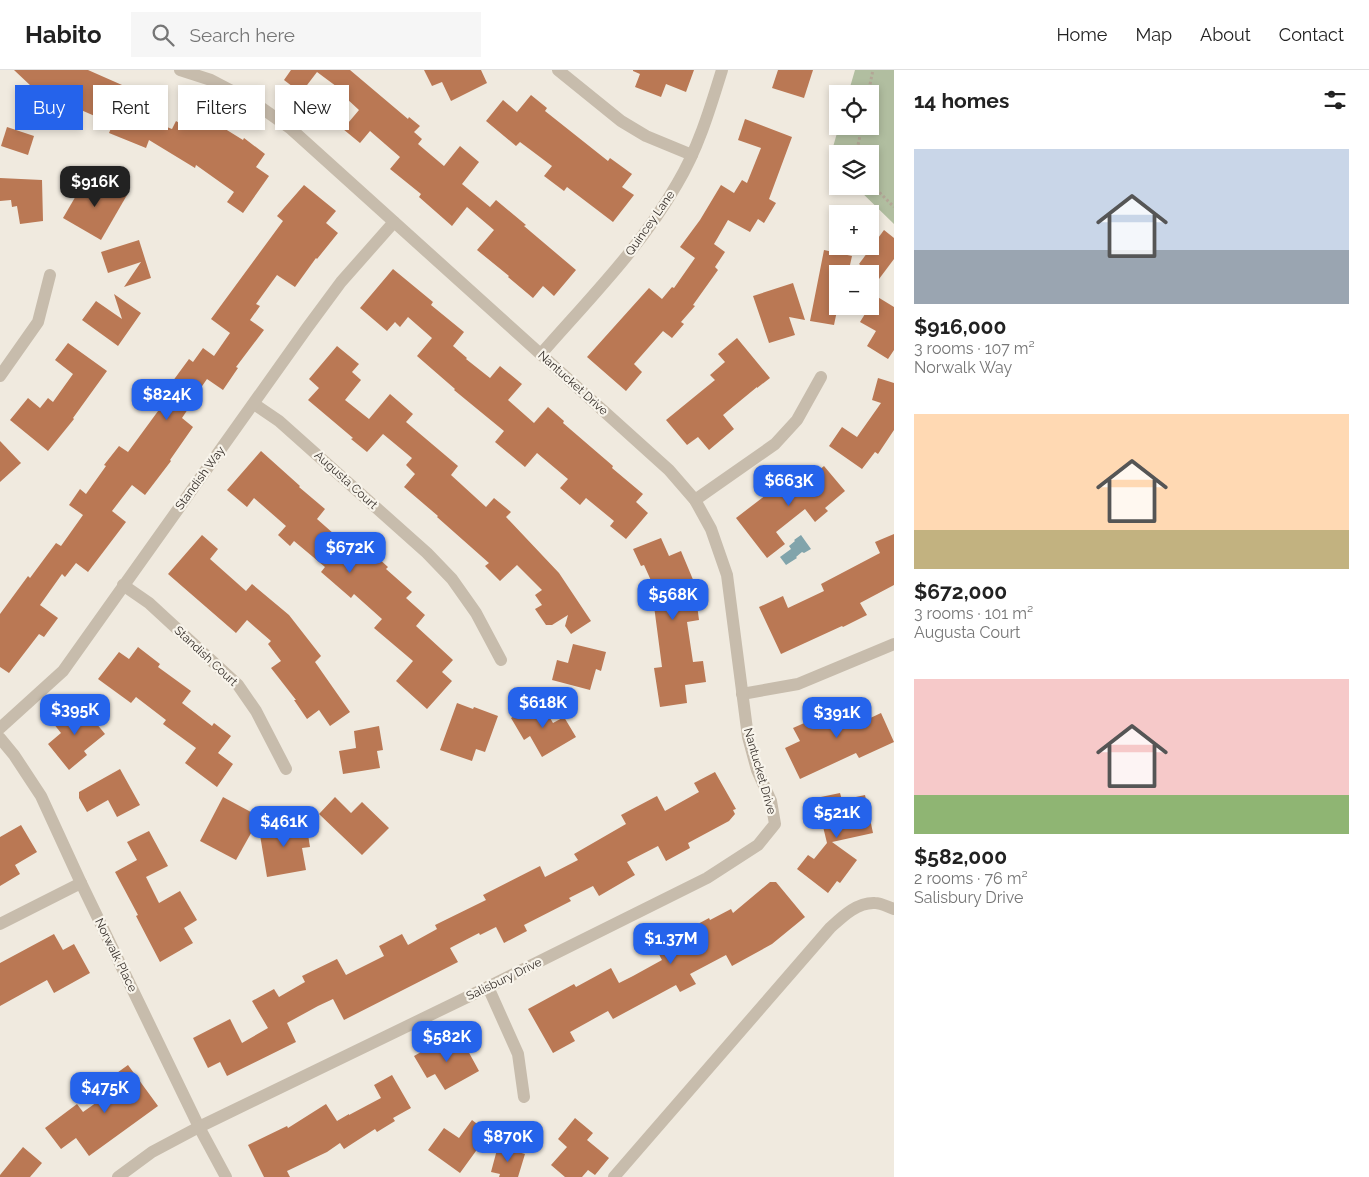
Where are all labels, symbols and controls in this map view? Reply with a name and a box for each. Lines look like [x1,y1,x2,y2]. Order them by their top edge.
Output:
search box [131,12,481,57]
text: Habito [25,20,101,49]
icon: search [149,21,177,49]
text: Search here [189,24,295,46]
text: Home [1056,24,1107,45]
text: Map [1135,24,1172,45]
text: About [1200,24,1251,45]
text: Contact [1279,24,1344,45]
chip: Buy [15,85,83,130]
chip: Rent [93,85,168,130]
chip: Filters [178,85,265,130]
chip: New [275,85,349,130]
map controls [829,85,879,315]
button: locate [829,85,879,135]
icon: filters [1321,86,1349,114]
text: 14 homes [914,88,1009,113]
button: layers [829,145,879,195]
pin: $916K [60,166,130,208]
text: $916K [71,172,119,191]
icon: home [1087,181,1177,271]
street label: Quincey Lane [622,188,678,258]
button: + [829,205,879,255]
button: − [829,265,879,315]
text: $916,000 [914,314,1006,339]
text: 3 rooms · 107 m² [914,339,1035,358]
street label: Nantucket Drive [535,348,611,418]
text: Norwalk Way [914,358,1012,377]
pin: $824K [132,378,202,421]
text: $824K [143,385,191,404]
street label: Standish Way [172,443,228,512]
icon: home [1087,446,1177,536]
street label: Augusta Court [312,448,380,512]
pin: $663K [754,464,824,507]
text: $663K [764,471,814,490]
pin: $672K [315,532,385,574]
text: $672K [326,538,374,557]
pin: $568K [638,578,708,621]
text: $672,000 [914,579,1007,604]
text: $568K [648,585,698,604]
text: 3 rooms · 101 m² [914,604,1033,623]
street label: Standish Court [171,623,241,689]
text: Augusta Court [914,623,1020,642]
pin: $618K [508,686,578,729]
text: $618K [519,693,567,712]
pin: $395K [40,694,110,736]
pin: $391K [802,696,872,739]
text: $395K [51,700,99,719]
text: $391K [813,703,861,722]
icon: home [1087,711,1177,801]
street label: Nantucket Drive [741,726,779,816]
pin: $521K [802,796,872,839]
text: $521K [814,803,860,822]
pin: $461K [249,806,319,848]
text: $461K [260,812,308,831]
text: $582,000 [914,844,1007,869]
text: 2 rooms · 76 m² [914,869,1028,888]
text: Salisbury Drive [914,888,1024,907]
street label: Norwalk Place [92,916,140,994]
pin: $1.37M [630,922,712,965]
text: $1.37M [644,929,698,948]
street label: Salisbury Drive [464,955,544,1003]
pin: $582K [412,1020,482,1063]
text: $582K [423,1027,471,1046]
pin: $475K [70,1072,140,1114]
text: $475K [81,1078,129,1097]
pin: $870K [473,1120,543,1163]
text: $870K [483,1127,533,1146]

